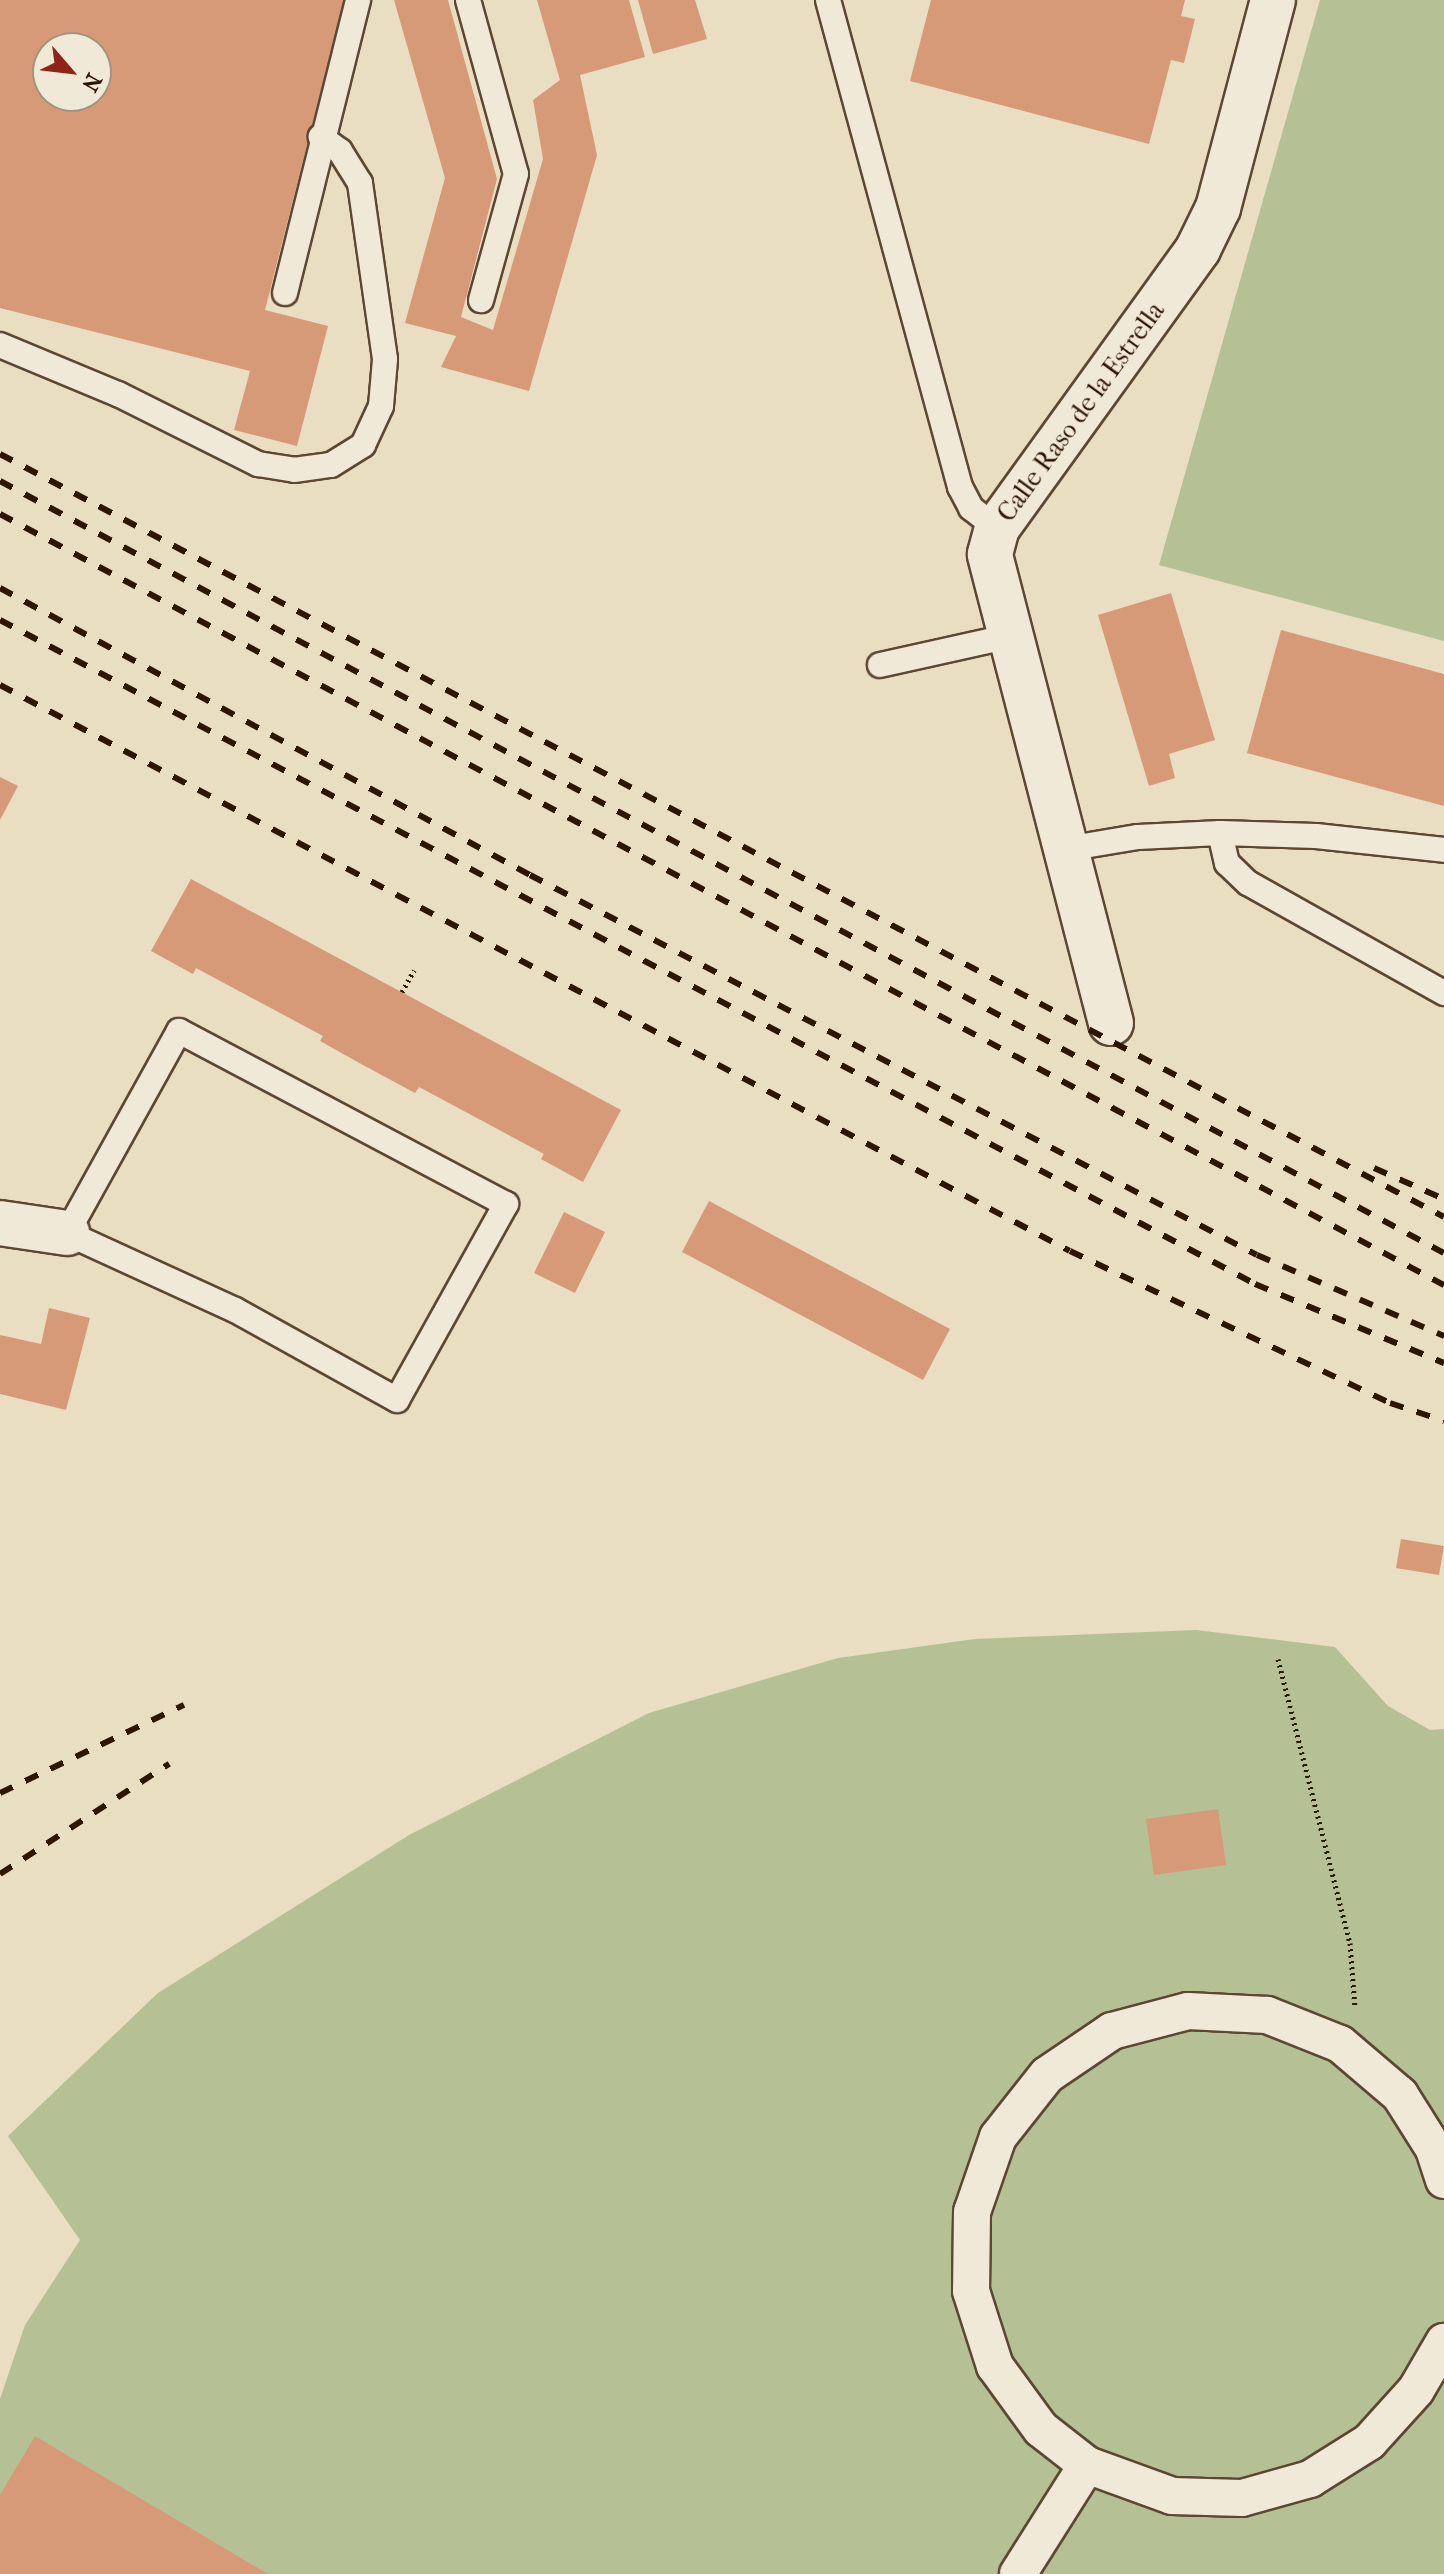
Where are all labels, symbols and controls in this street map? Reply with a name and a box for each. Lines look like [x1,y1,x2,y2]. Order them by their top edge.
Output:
north arrow [32,32,112,112]
text: N [76,69,107,96]
street label: Calle Raso de la Estrella [991,296,1171,528]

